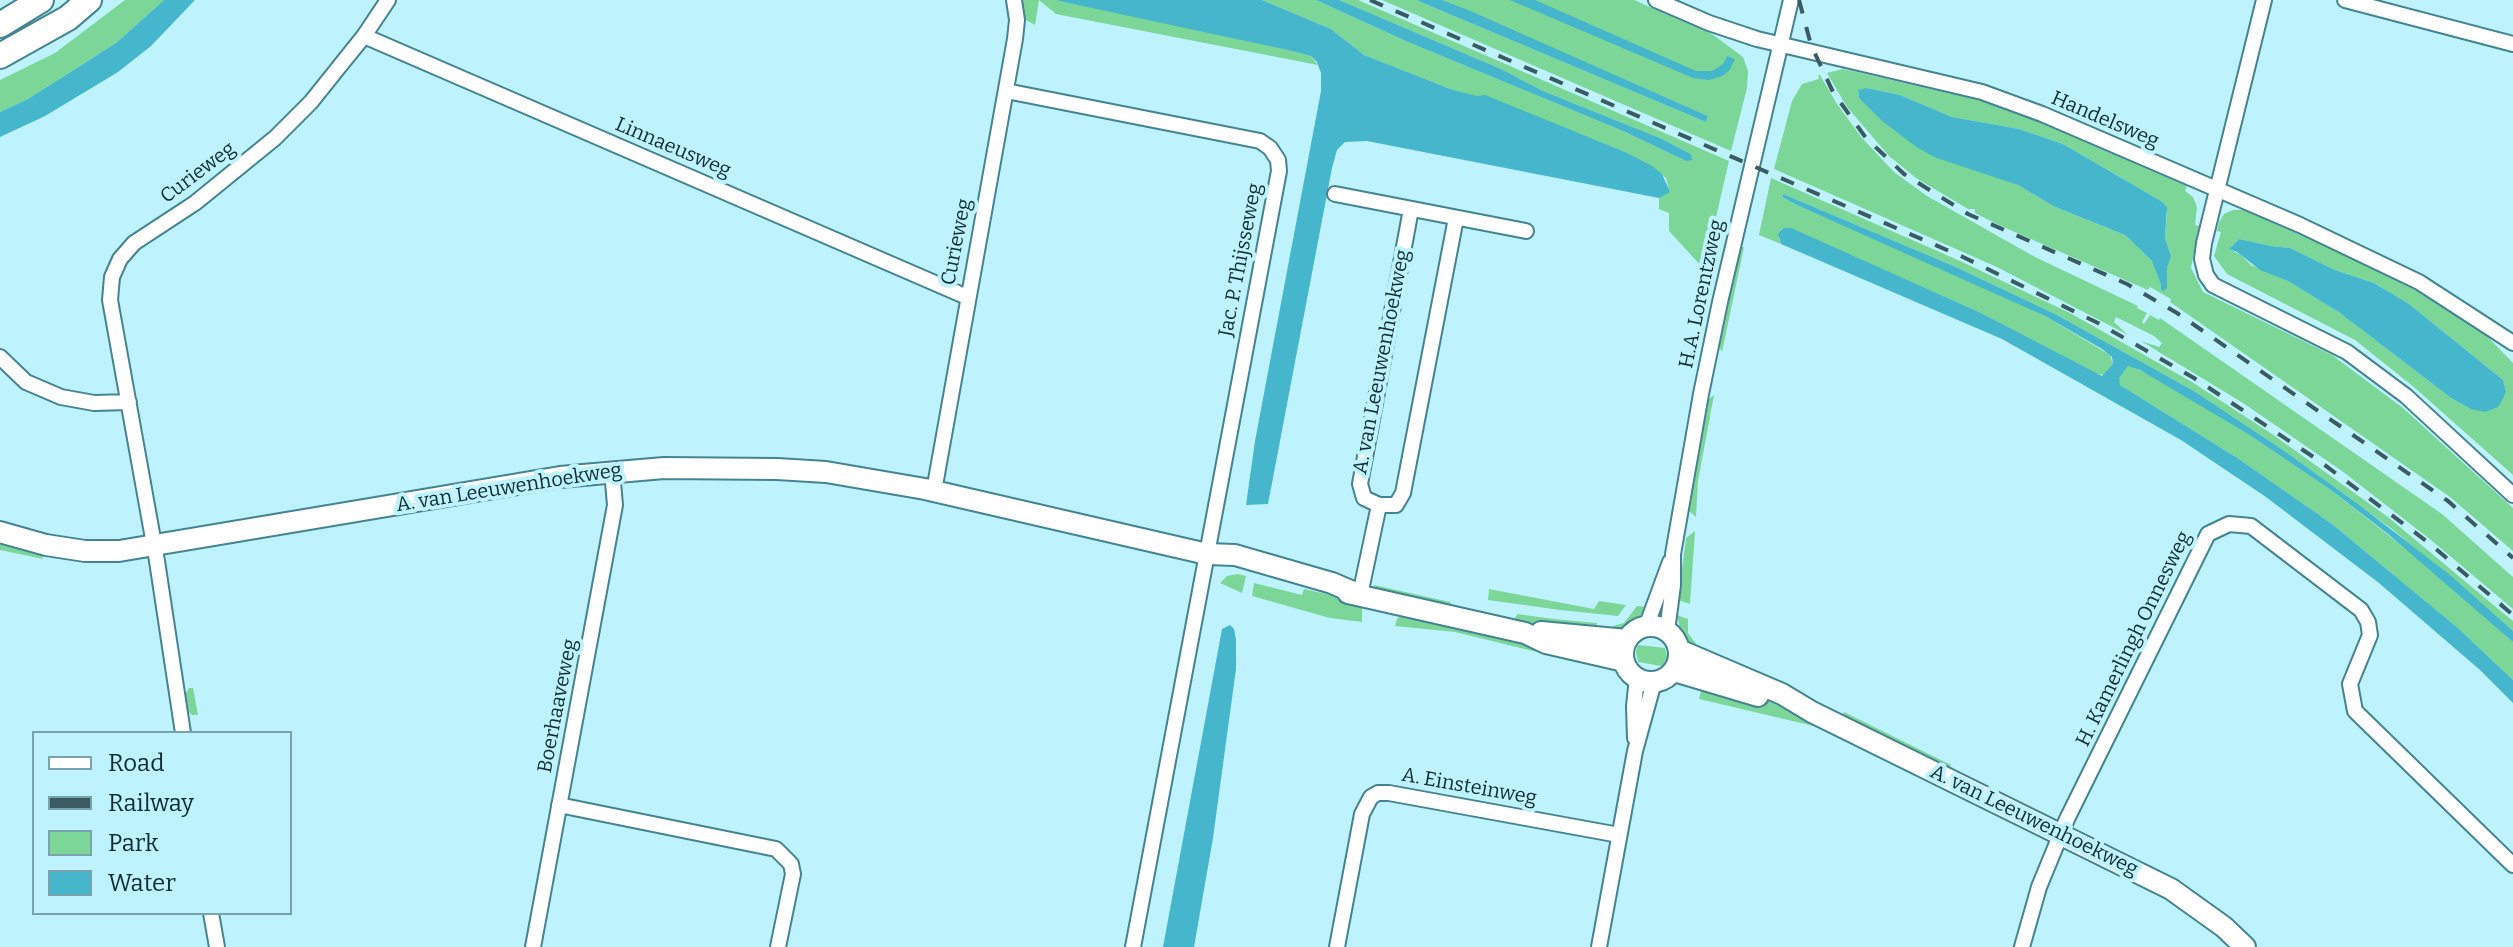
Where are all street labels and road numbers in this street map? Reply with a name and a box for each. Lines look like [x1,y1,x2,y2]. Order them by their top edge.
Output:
street label: Handelsweg [2048,87,2162,153]
street label: Linnaeusweg [612,113,734,183]
street label: Curieweg [156,137,240,209]
street label: Jac. P. Thijsseweg [1214,181,1268,339]
street label: Curieweg [937,197,977,287]
street label: H.A. Lorentzweg [1675,217,1729,371]
street label: A. van Leeuwenhoekweg [1348,248,1416,476]
street label: A. van Leeuwenhoekweg [394,458,624,518]
street label: H. Kamerlingh Onnesweg [2071,527,2197,751]
street label: Boerhaaveweg [533,637,583,775]
street label: A. van Leeuwenhoekweg [1926,760,2142,882]
street label: A. Einsteinweg [1400,763,1538,811]

